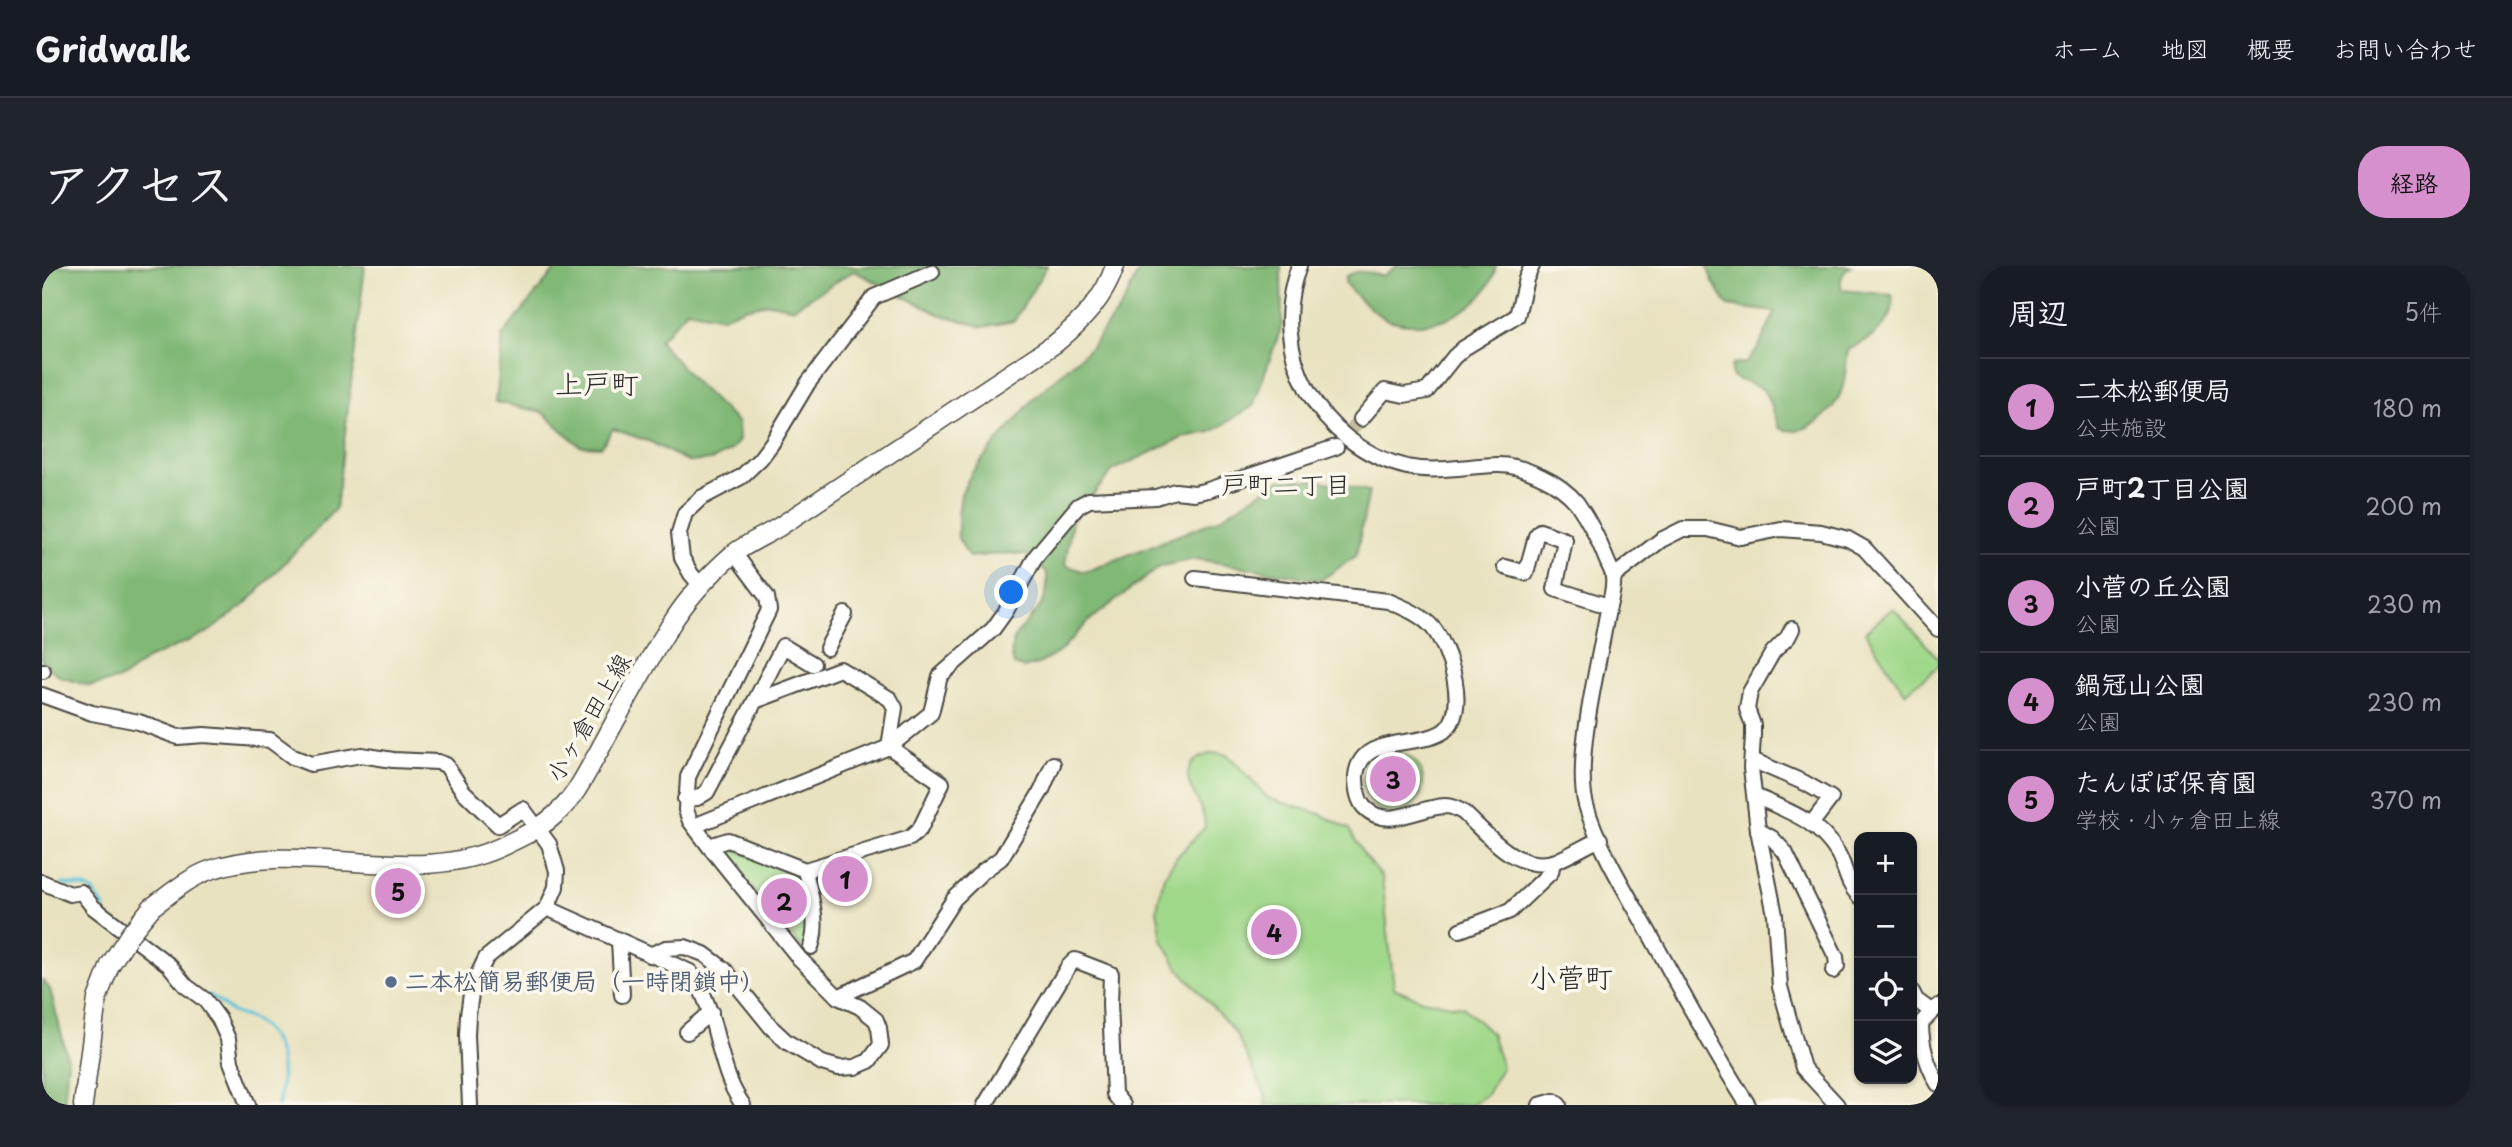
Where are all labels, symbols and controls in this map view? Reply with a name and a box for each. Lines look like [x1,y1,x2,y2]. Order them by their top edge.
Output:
text: Gridwalk [35,23,191,73]
text: ホーム [2052,30,2123,66]
text: 地図 [2161,30,2209,66]
text: 概要 [2247,30,2295,66]
text: お問い合わせ [2333,30,2477,66]
text: アクセス [42,145,235,219]
button: 経路 [2358,146,2470,218]
text: 周辺 [2008,289,2068,334]
text: 5件 [2404,294,2442,329]
district label: 上戸町 [555,361,639,404]
text: 二本松郵便局 [2075,370,2231,409]
text: 1 [2026,390,2037,425]
text: 180 m [2373,390,2442,425]
text: 公共施設 [2075,409,2167,444]
district label: 戸町二丁目 [1221,464,1351,503]
text: 戸町2丁目公園 [2075,468,2249,507]
text: 2 [2023,488,2039,523]
text: 200 m [2365,488,2442,523]
text: 公園 [2075,507,2121,542]
text: 小菅の丘公園 [2075,566,2231,605]
your location [994,575,1028,609]
text: 3 [2023,586,2039,621]
text: 230 m [2367,586,2442,621]
text: 公園 [2075,605,2121,640]
street label: 小ヶ倉田上線 [536,646,639,788]
text: 鍋冠山公園 [2075,664,2205,703]
text: 4 [2023,684,2039,719]
text: 230 m [2367,684,2442,719]
text: 公園 [2075,703,2121,738]
pin: 3 [1370,753,1416,805]
text: たんぽぽ保育園 [2075,762,2257,801]
text: 5 [2024,782,2038,817]
text: 370 m [2369,782,2442,817]
text: 学校 · 小ヶ倉田上線 [2075,801,2281,836]
map controls [1854,832,1917,1084]
button: + [1854,832,1917,895]
pin: 1 [822,853,868,905]
pin: 5 [375,865,421,917]
pin: 2 [761,875,807,927]
button: − [1854,895,1917,958]
pin: 4 [1251,906,1297,958]
district label: 小菅町 [1529,955,1613,998]
button: locate [1854,958,1917,1021]
place label: 二本松簡易郵便局（一時閉鎖中） [405,962,765,998]
marker: 二本松簡易郵便局（一時閉鎖中） [383,974,399,990]
button: layers [1854,1021,1917,1084]

